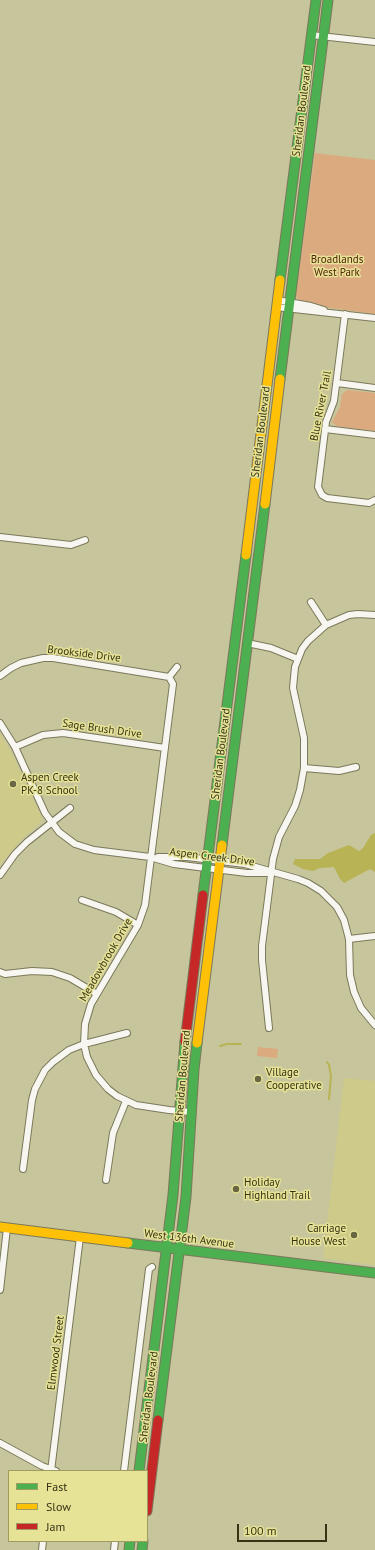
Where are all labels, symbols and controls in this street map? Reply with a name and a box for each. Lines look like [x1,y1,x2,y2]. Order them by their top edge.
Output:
street label: Sheridan Boulevard [290,65,314,157]
park label: Broadlands West Park [311,253,363,279]
street label: Blue River Trail [308,370,334,442]
street label: Sheridan Boulevard [249,386,273,478]
street label: Brookside Drive [47,643,121,665]
street label: Sheridan Boulevard [209,708,233,800]
street label: Sage Brush Drive [61,717,143,741]
place label: Aspen Creek PK-8 School [21,771,79,797]
marker: Aspen Creek PK-8 School [8,779,18,789]
street label: Aspen Creek Drive [169,845,255,869]
street label: Meadowbrook Drive [77,916,135,1004]
street label: Sheridan Boulevard [172,1030,194,1122]
place label: Village Cooperative [266,1066,322,1092]
marker: Village Cooperative [253,1074,263,1084]
place label: Holiday Highland Trail [244,1176,310,1202]
marker: Holiday Highland Trail [231,1184,241,1194]
place label: Carriage House West [291,1222,346,1248]
street label: West 136th Avenue [143,1227,235,1251]
marker: Carriage House West [349,1230,359,1240]
street label: Elmwood Street [45,1315,67,1391]
street label: Sheridan Boulevard [137,1351,161,1443]
legend [8,1470,148,1542]
text: Fast [46,1479,67,1494]
text: Slow [46,1499,71,1514]
scale bar [239,1516,329,1542]
text: Jam [46,1519,65,1534]
text: 100 m [244,1523,277,1538]

